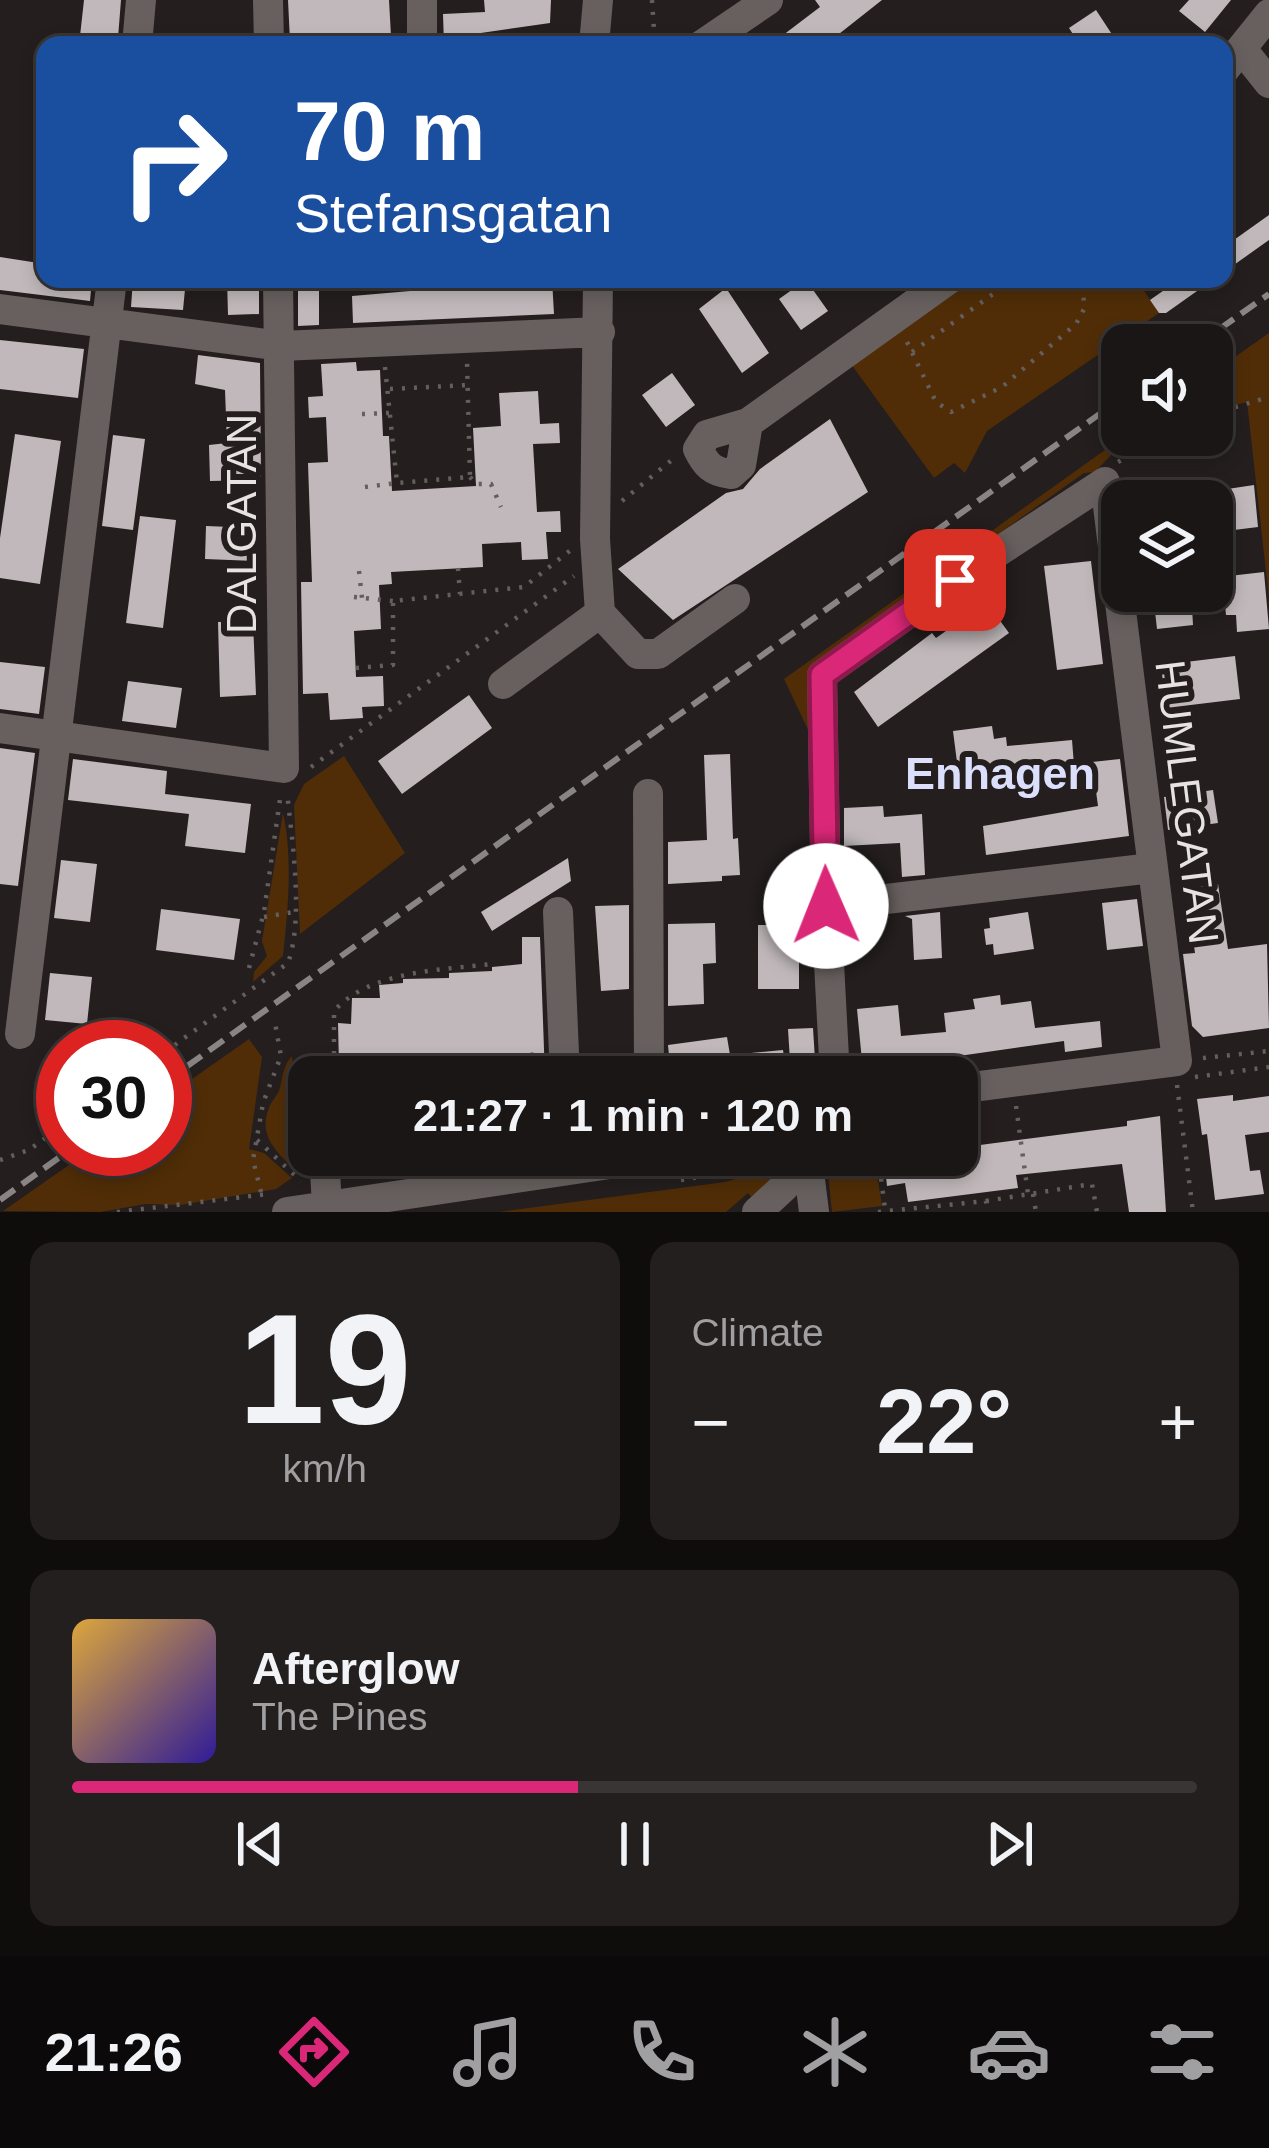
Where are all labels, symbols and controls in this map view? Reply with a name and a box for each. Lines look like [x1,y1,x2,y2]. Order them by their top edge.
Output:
icon: right [96,84,252,240]
text: 70 m [294,84,485,178]
text: Stefansgatan [294,183,612,243]
map controls [1101,324,1233,612]
button: sound [1101,324,1233,456]
street label: DALGATAN [218,414,265,634]
button: layers [1101,480,1233,612]
pin [904,529,1006,631]
icon: arrive [922,547,988,613]
street label: HUMLEGATAN [1146,657,1228,947]
district label: Enhagen [905,748,1095,799]
position arrow [763,843,889,969]
speed limit sign: 30 [36,1020,192,1176]
text: 21:27 · 1 min · 120 m [413,1090,853,1141]
text: 19 [238,1282,412,1456]
text: Climate [692,1311,824,1354]
text: 22° [876,1372,1012,1472]
text: − [692,1385,730,1459]
text: + [1158,1385,1197,1459]
text: km/h [282,1447,367,1490]
text: Afterglow [252,1643,460,1694]
text: The Pines [252,1695,428,1738]
icon: previous [227,1811,293,1877]
icon: pause [602,1811,668,1877]
icon: next [977,1811,1043,1877]
icon: directions [272,2010,356,2094]
icon: music [446,2010,530,2094]
icon: phone [620,2010,704,2094]
icon: climate [793,2010,877,2094]
icon: car [967,2010,1051,2094]
icon: filters [1140,2010,1224,2094]
text: 21:26 [45,2022,183,2082]

